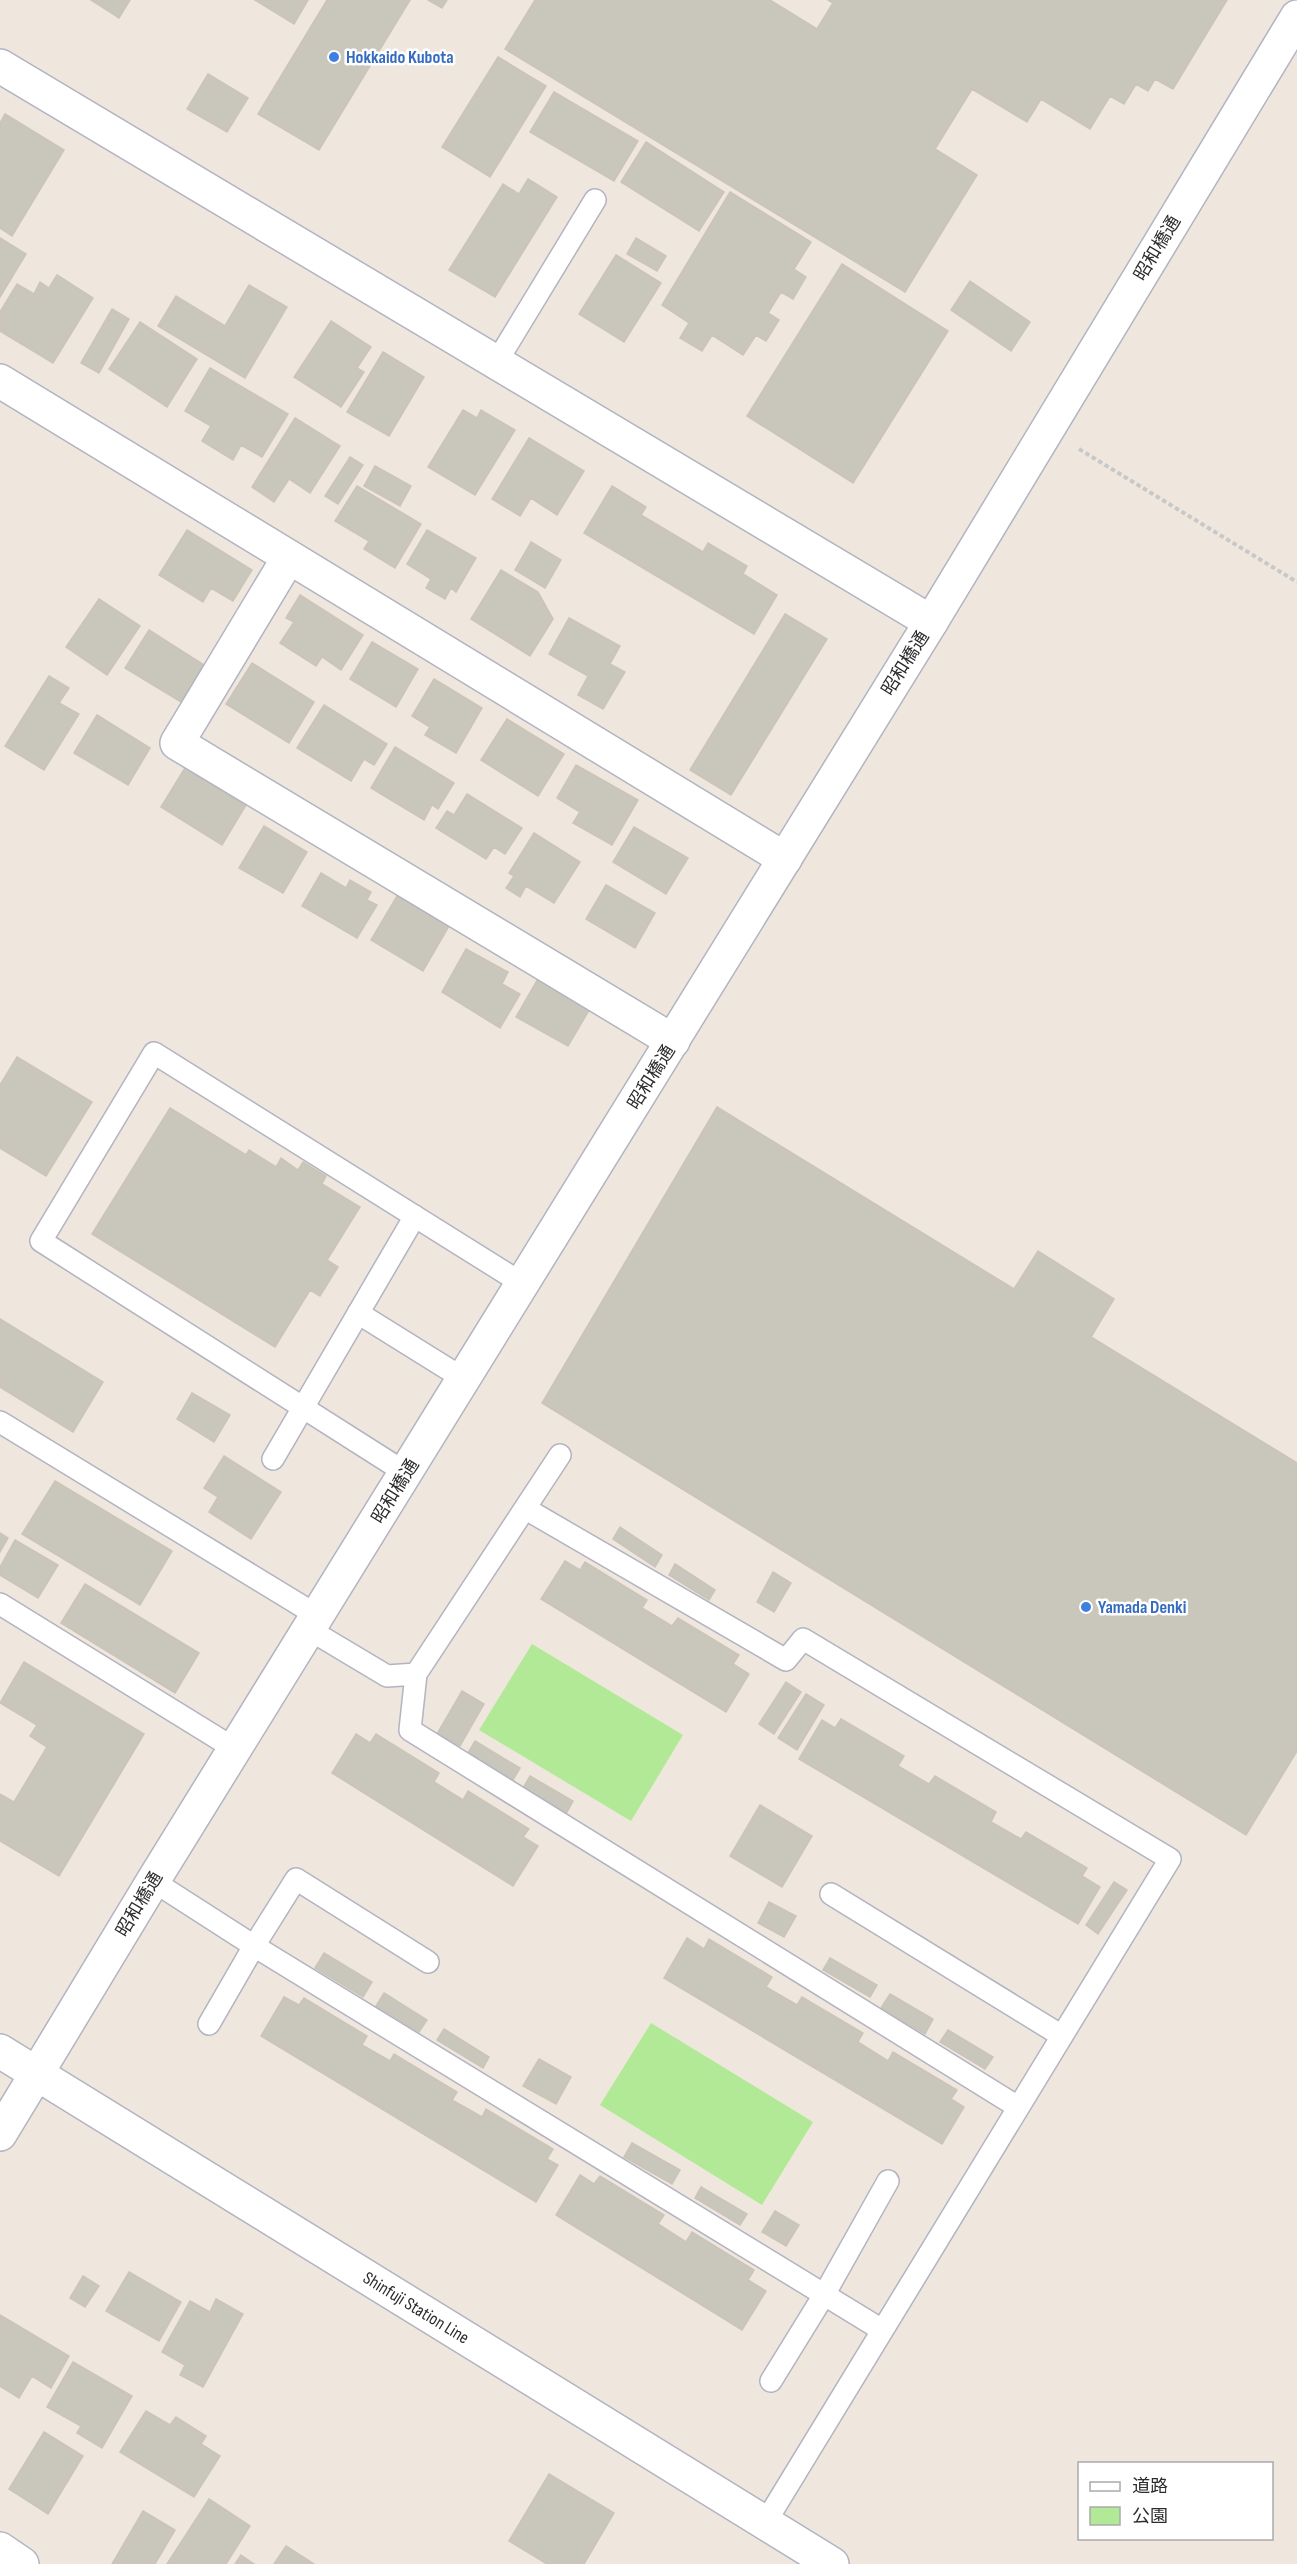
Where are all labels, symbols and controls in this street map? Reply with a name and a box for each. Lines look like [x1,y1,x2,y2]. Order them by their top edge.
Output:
place label: Hokkaido Kubota [346,47,454,68]
marker: Hokkaido Kubota [327,50,341,64]
street label: 昭和橋通 [1130,212,1185,285]
street label: 昭和橋通 [877,627,933,699]
street label: 昭和橋通 [623,1041,679,1113]
street label: 昭和橋通 [367,1455,423,1527]
place label: Yamada Denki [1098,1597,1186,1618]
marker: Yamada Denki [1079,1600,1093,1614]
street label: 昭和橋通 [112,1868,167,1941]
street label: Shinfuji Station Line [359,2267,473,2349]
legend [1078,2462,1273,2540]
text: 道路 [1132,2476,1168,2497]
text: 公園 [1132,2506,1168,2527]

